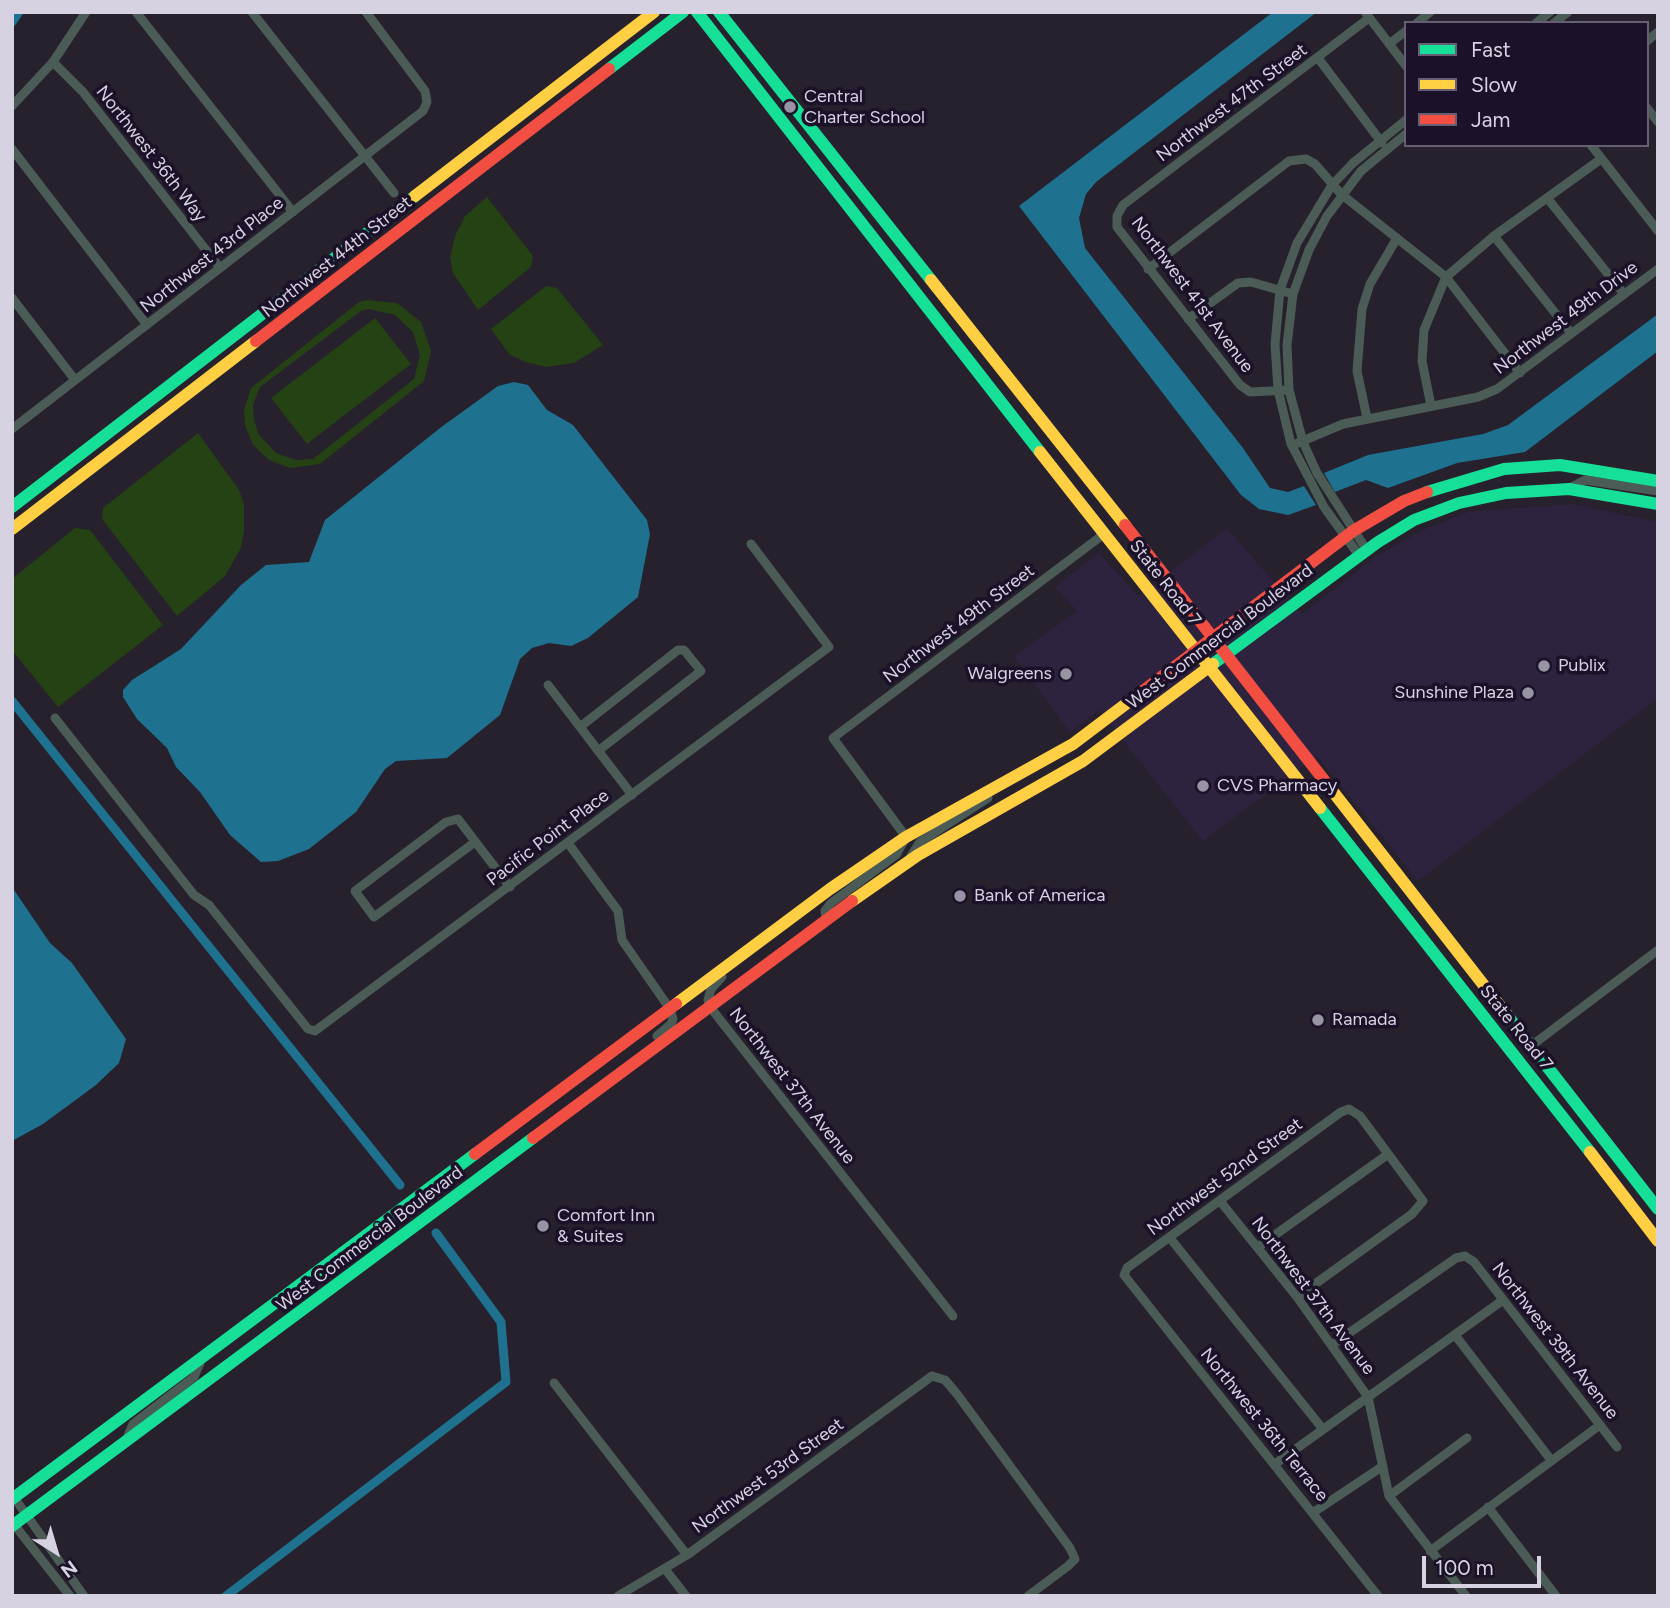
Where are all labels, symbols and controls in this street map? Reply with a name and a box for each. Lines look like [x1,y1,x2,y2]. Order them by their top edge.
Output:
legend [1404,21,1649,147]
text: Fast [1471,37,1511,62]
street label: Northwest 47th Street [1152,39,1312,167]
text: Slow [1471,72,1517,97]
street label: Northwest 36th Way [91,82,211,226]
place label: Central Charter School [804,86,925,128]
marker: Central Charter School [782,99,798,115]
text: Jam [1471,107,1510,132]
street label: Northwest 43rd Place [136,192,288,318]
street label: Northwest 44th Street [258,192,416,322]
street label: Northwest 41st Avenue [1126,213,1258,377]
street label: Northwest 49th Drive [1490,257,1642,379]
street label: State Road 7 [1125,536,1205,630]
street label: Northwest 49th Street [879,560,1039,688]
street label: West Commercial Boulevard [1123,560,1317,714]
place label: Publix [1558,655,1606,677]
marker: Publix [1536,658,1552,674]
place label: Walgreens [968,663,1052,685]
marker: Walgreens [1058,666,1074,682]
place label: Sunshine Plaza [1394,682,1514,704]
marker: Sunshine Plaza [1520,685,1536,701]
place label: CVS Pharmacy [1217,775,1337,797]
marker: CVS Pharmacy [1195,778,1211,794]
street label: Pacific Point Place [483,785,613,891]
place label: Bank of America [974,885,1105,907]
marker: Bank of America [952,888,968,904]
street label: State Road 7 [1475,981,1557,1075]
street label: Northwest 37th Avenue [724,1004,860,1168]
place label: Ramada [1332,1009,1397,1031]
marker: Ramada [1310,1012,1326,1028]
street label: Northwest 52nd Street [1143,1113,1307,1241]
street label: West Commercial Boulevard [273,1162,467,1316]
place label: Comfort Inn & Suites [557,1205,655,1248]
street label: Northwest 37th Avenue [1247,1213,1379,1379]
marker: Comfort Inn & Suites [535,1218,551,1234]
street label: Northwest 39th Avenue [1487,1258,1623,1424]
street label: Northwest 36th Terrace [1195,1344,1333,1506]
street label: Northwest 53rd Street [688,1414,848,1538]
north arrow [21,1517,91,1587]
scale bar [1425,1542,1544,1586]
text: 100 m [1435,1555,1494,1580]
text: N [56,1556,82,1583]

